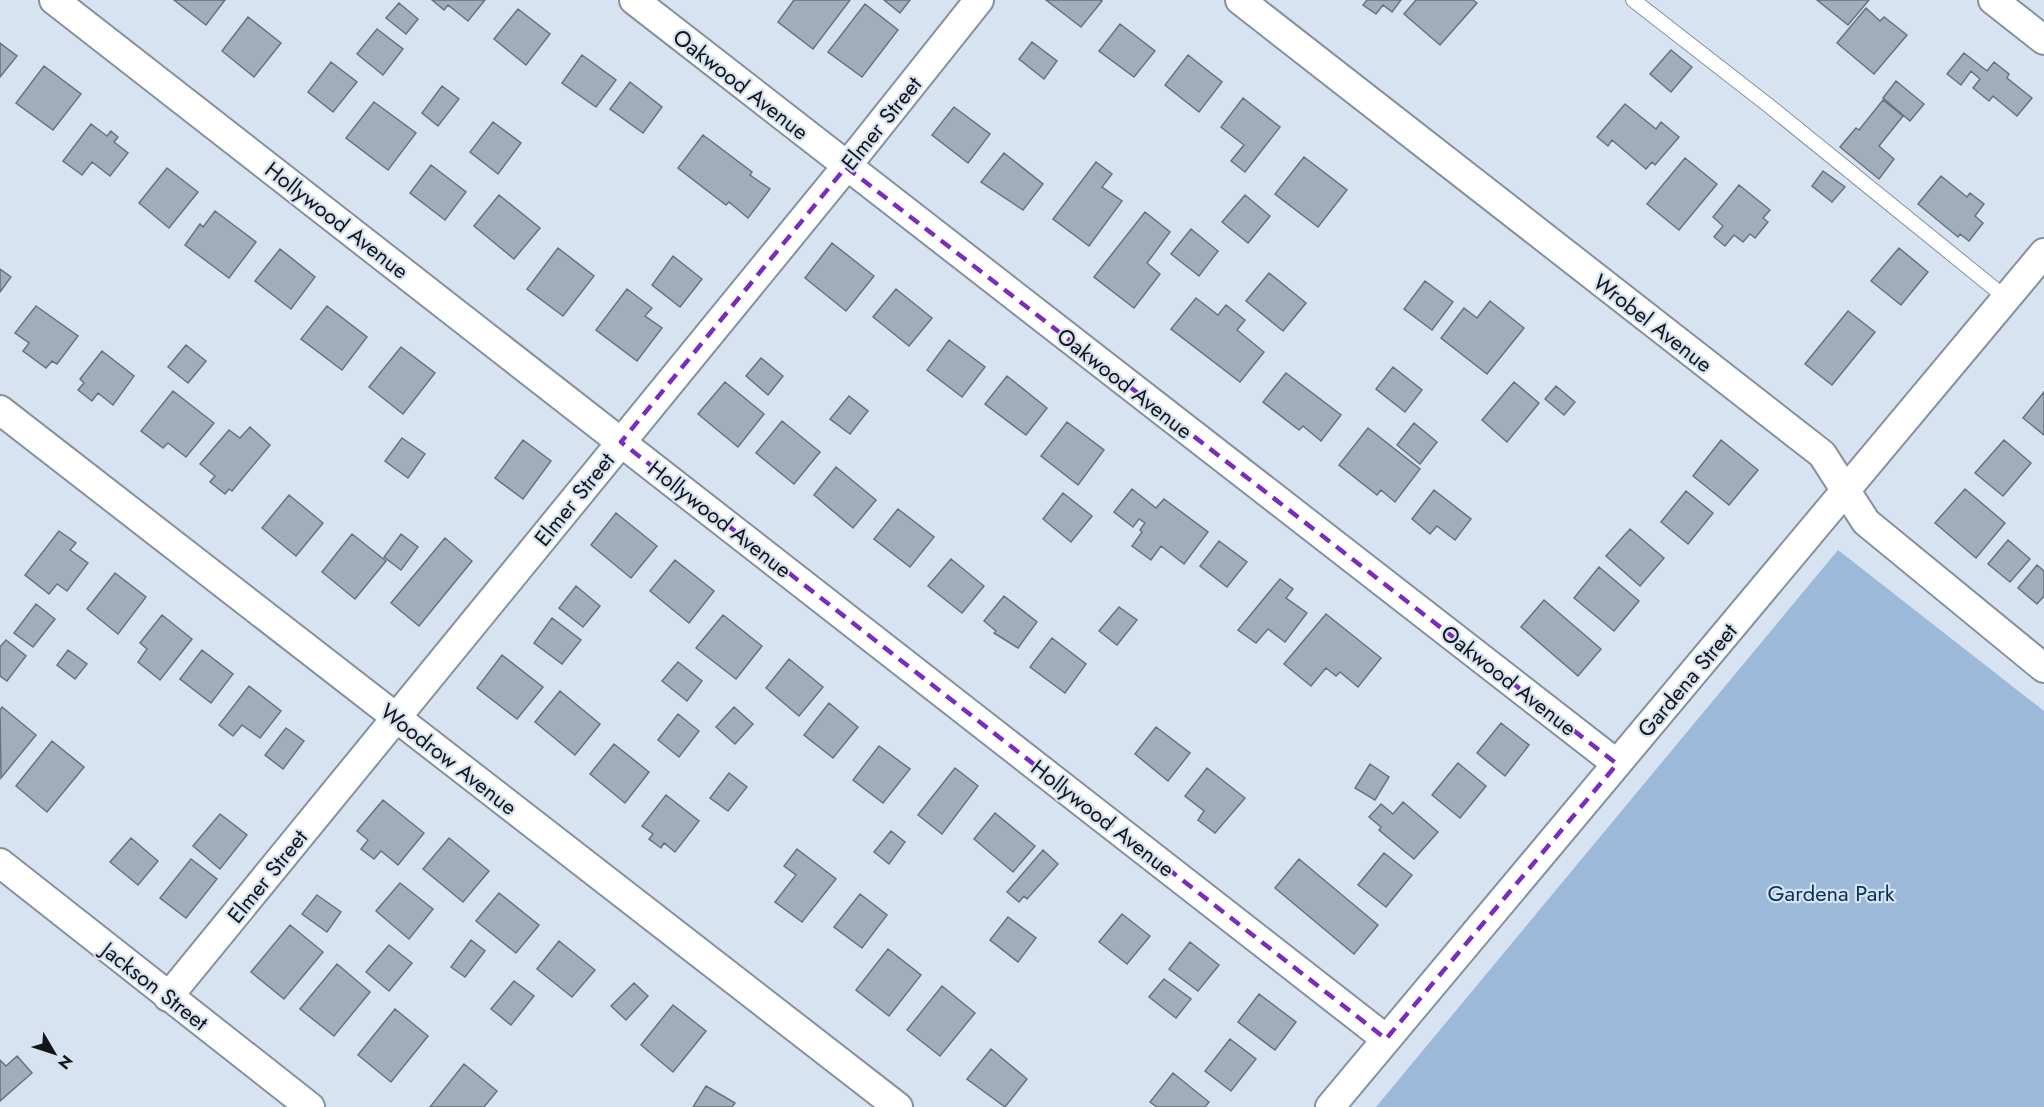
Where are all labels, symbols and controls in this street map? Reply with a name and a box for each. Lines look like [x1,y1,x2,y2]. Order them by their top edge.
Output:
street label: Oakwood Avenue [666,21,816,147]
street label: Elmer Street [833,69,929,177]
street label: Hollywood Avenue [258,154,416,286]
street label: Wrobel Avenue [1587,266,1719,380]
street label: Oakwood Avenue [1050,320,1200,446]
street label: Elmer Street [526,445,622,553]
street label: Hollywood Avenue [641,453,799,585]
street label: Gardena Street [1630,615,1745,744]
street label: Oakwood Avenue [1434,617,1584,743]
street label: Woodrow Avenue [374,695,524,823]
street label: Hollywood Avenue [1024,752,1182,884]
street label: Elmer Street [219,822,315,930]
park label: Gardena Park [1768,877,1895,909]
street label: Jackson Street [93,932,216,1038]
north arrow [24,1023,84,1083]
text: N [52,1050,78,1074]

